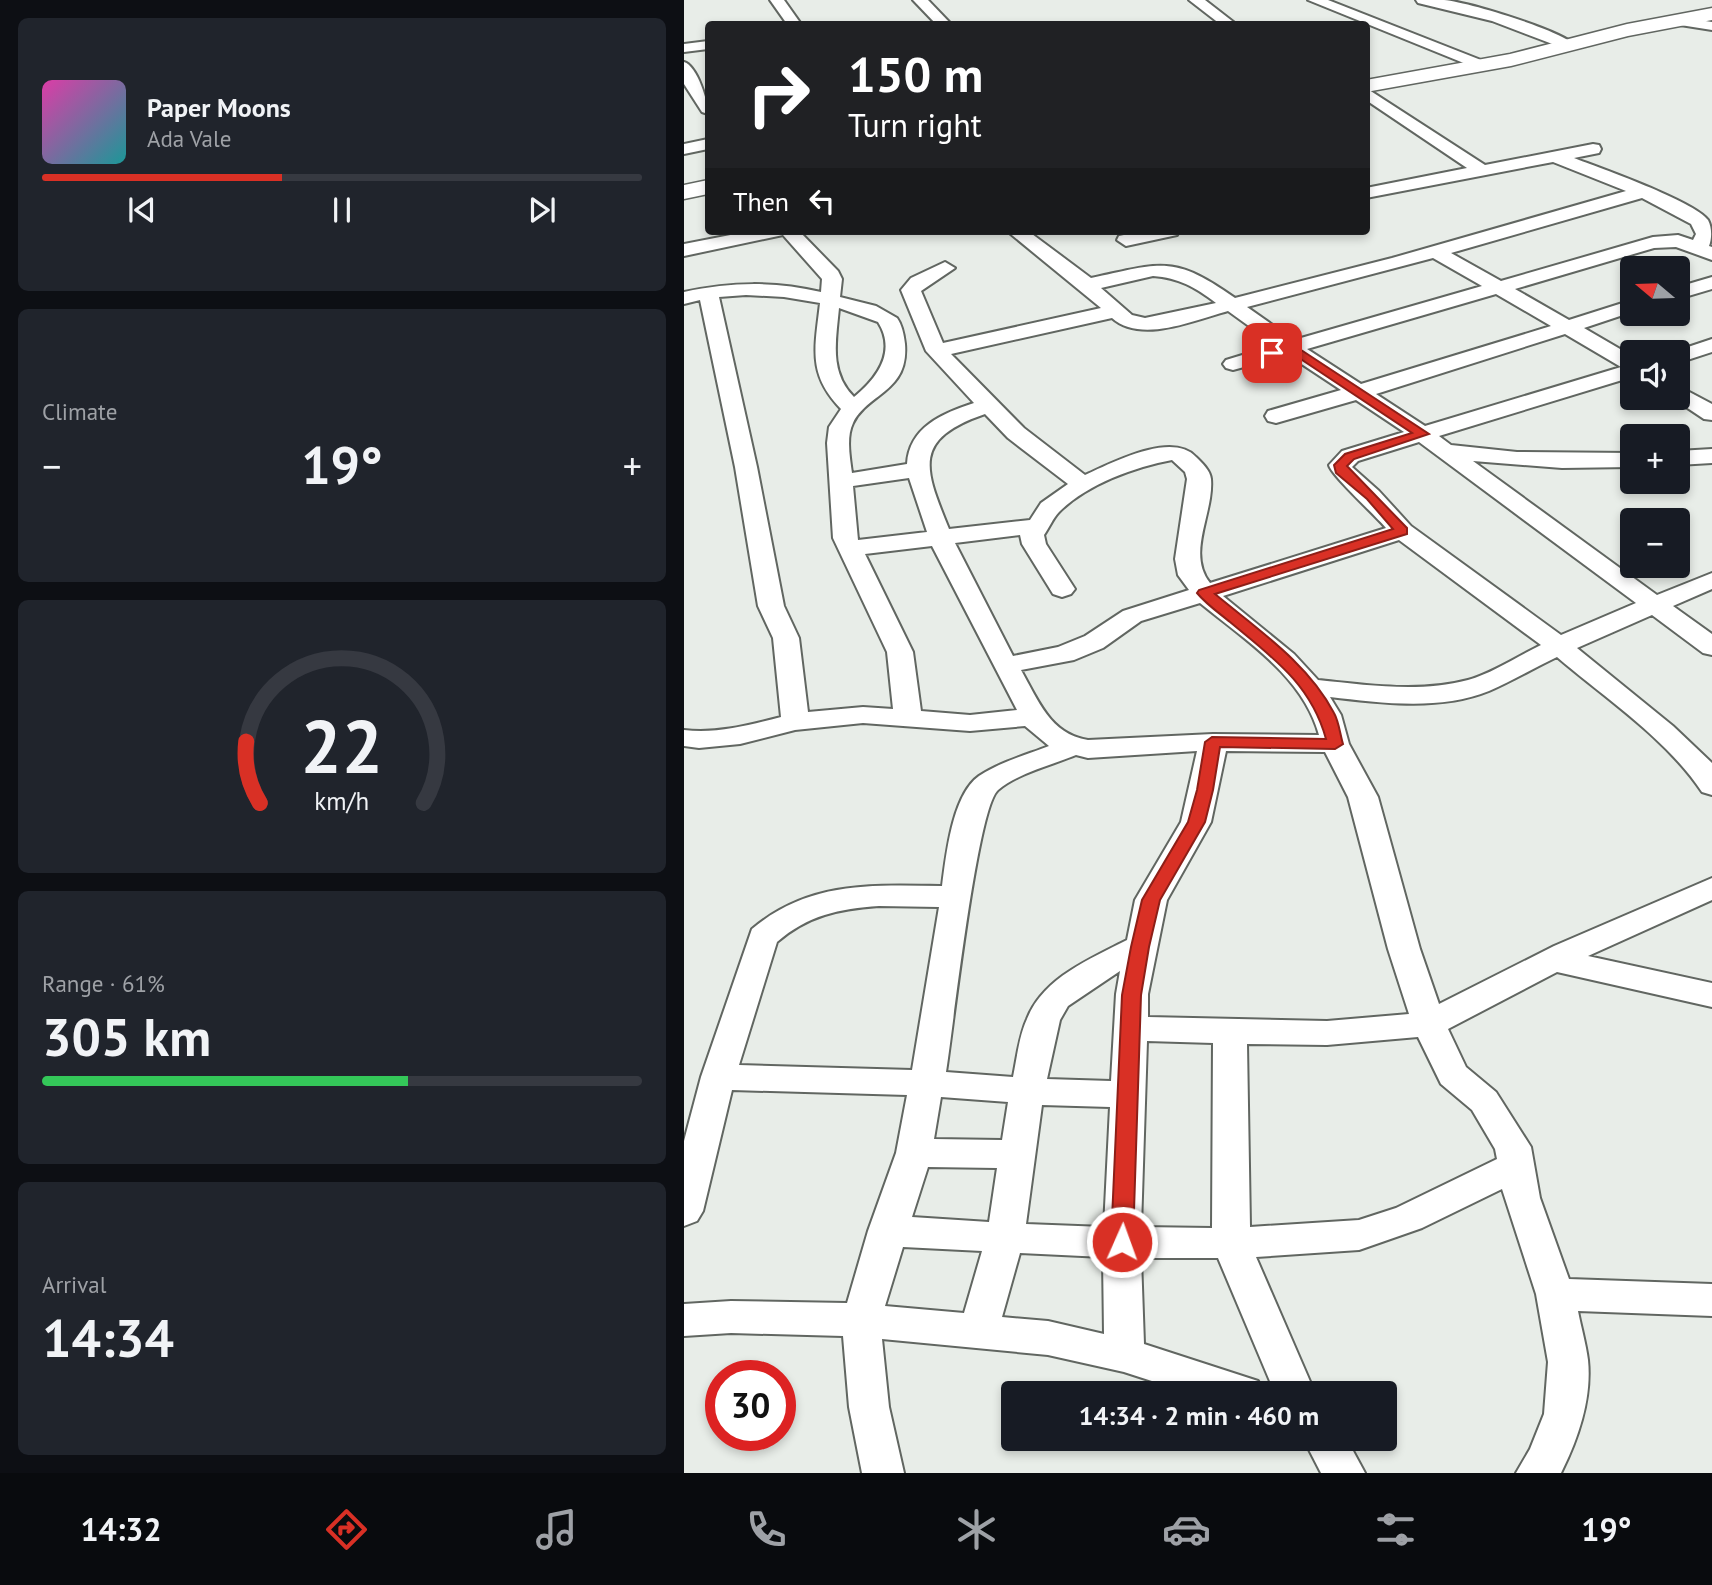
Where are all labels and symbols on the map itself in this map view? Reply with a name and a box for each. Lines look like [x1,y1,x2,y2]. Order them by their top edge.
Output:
north arrow [1620,256,1690,326]
pin [1242,323,1302,383]
position arrow [1085,1205,1159,1279]
speed limit sign: 30 [705,1360,796,1451]

